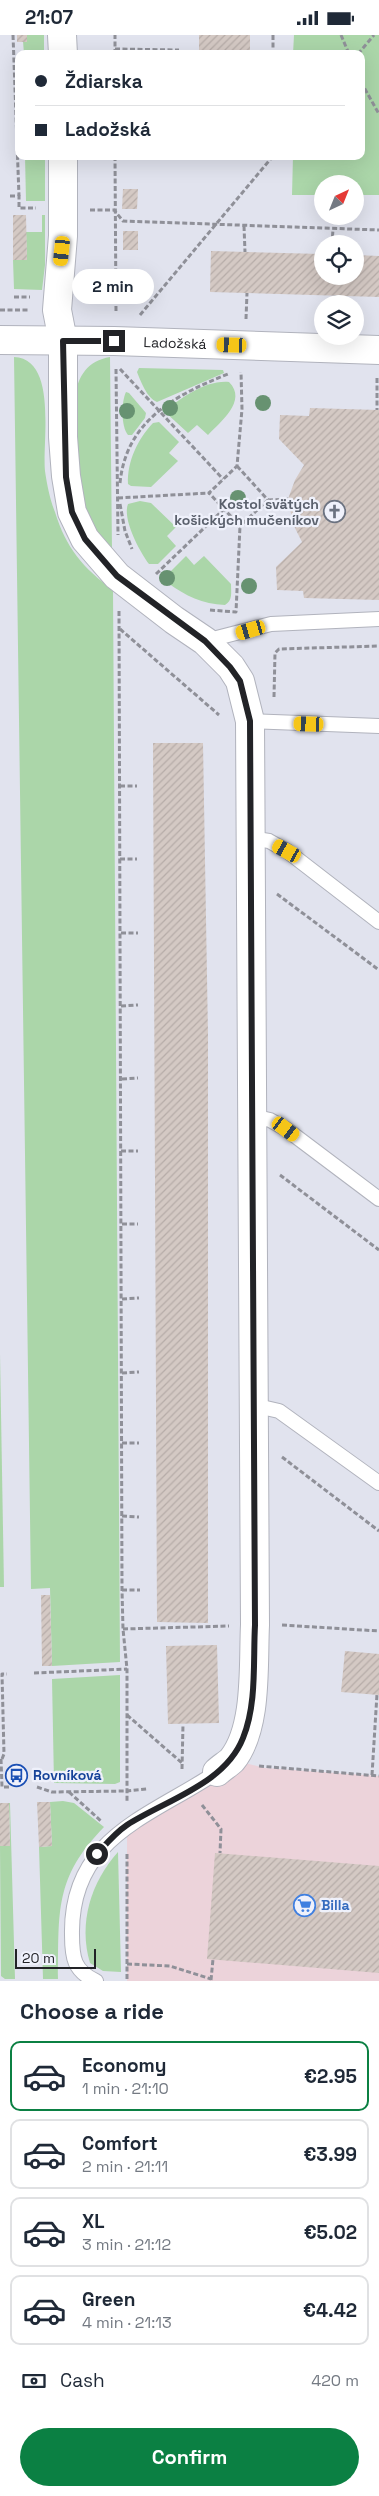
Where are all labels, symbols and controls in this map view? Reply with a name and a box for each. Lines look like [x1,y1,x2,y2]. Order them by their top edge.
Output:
text: 21:07 [25,5,73,30]
text: Ždiarska [65,69,143,94]
text: Ladožská [65,117,151,142]
north arrow [314,175,364,225]
map controls [314,175,364,345]
car [52,235,71,267]
button: locate [314,235,364,285]
callout: 2 min [73,269,155,303]
text: 2 min [92,276,134,297]
button: layers [314,295,364,345]
route end [103,330,125,352]
street label: Ladožská [143,333,207,353]
car [216,337,247,353]
place label: Kostol svätých košických mučeníkov [174,495,319,529]
church icon: Kostol svätých košických mučeníkov [323,500,347,524]
car [234,619,267,641]
car [293,716,324,732]
car [270,837,303,865]
car [269,1114,302,1144]
bus stop icon: Rovníková [5,1763,29,1787]
place label: Rovníková [33,1766,102,1784]
route start [86,1843,108,1865]
supermarket icon: Billa [293,1893,317,1917]
place label: Billa [321,1896,350,1914]
scale bar [15,1946,96,1969]
text: 20 m [22,1949,55,1967]
text: Choose a ride [20,1997,164,2025]
text: Economy [82,2053,166,2078]
icon: car [22,2054,67,2099]
text: €2.95 [304,2064,357,2089]
text: 1 min · 21:10 [82,2078,169,2099]
text: Comfort [82,2131,158,2156]
icon: car [22,2132,67,2177]
text: €3.99 [303,2142,357,2167]
text: 2 min · 21:11 [82,2156,168,2177]
text: XL [82,2209,105,2234]
icon: car [22,2210,67,2255]
text: €5.02 [304,2220,357,2245]
text: 3 min · 21:12 [82,2234,171,2255]
text: Green [82,2287,135,2312]
icon: car [22,2288,67,2333]
text: €4.42 [303,2298,357,2323]
text: 4 min · 21:13 [82,2312,172,2333]
icon: cash [20,2367,48,2395]
text: Cash [60,2368,105,2393]
text: 420 m [311,2370,359,2391]
button: Confirm [20,2428,359,2486]

